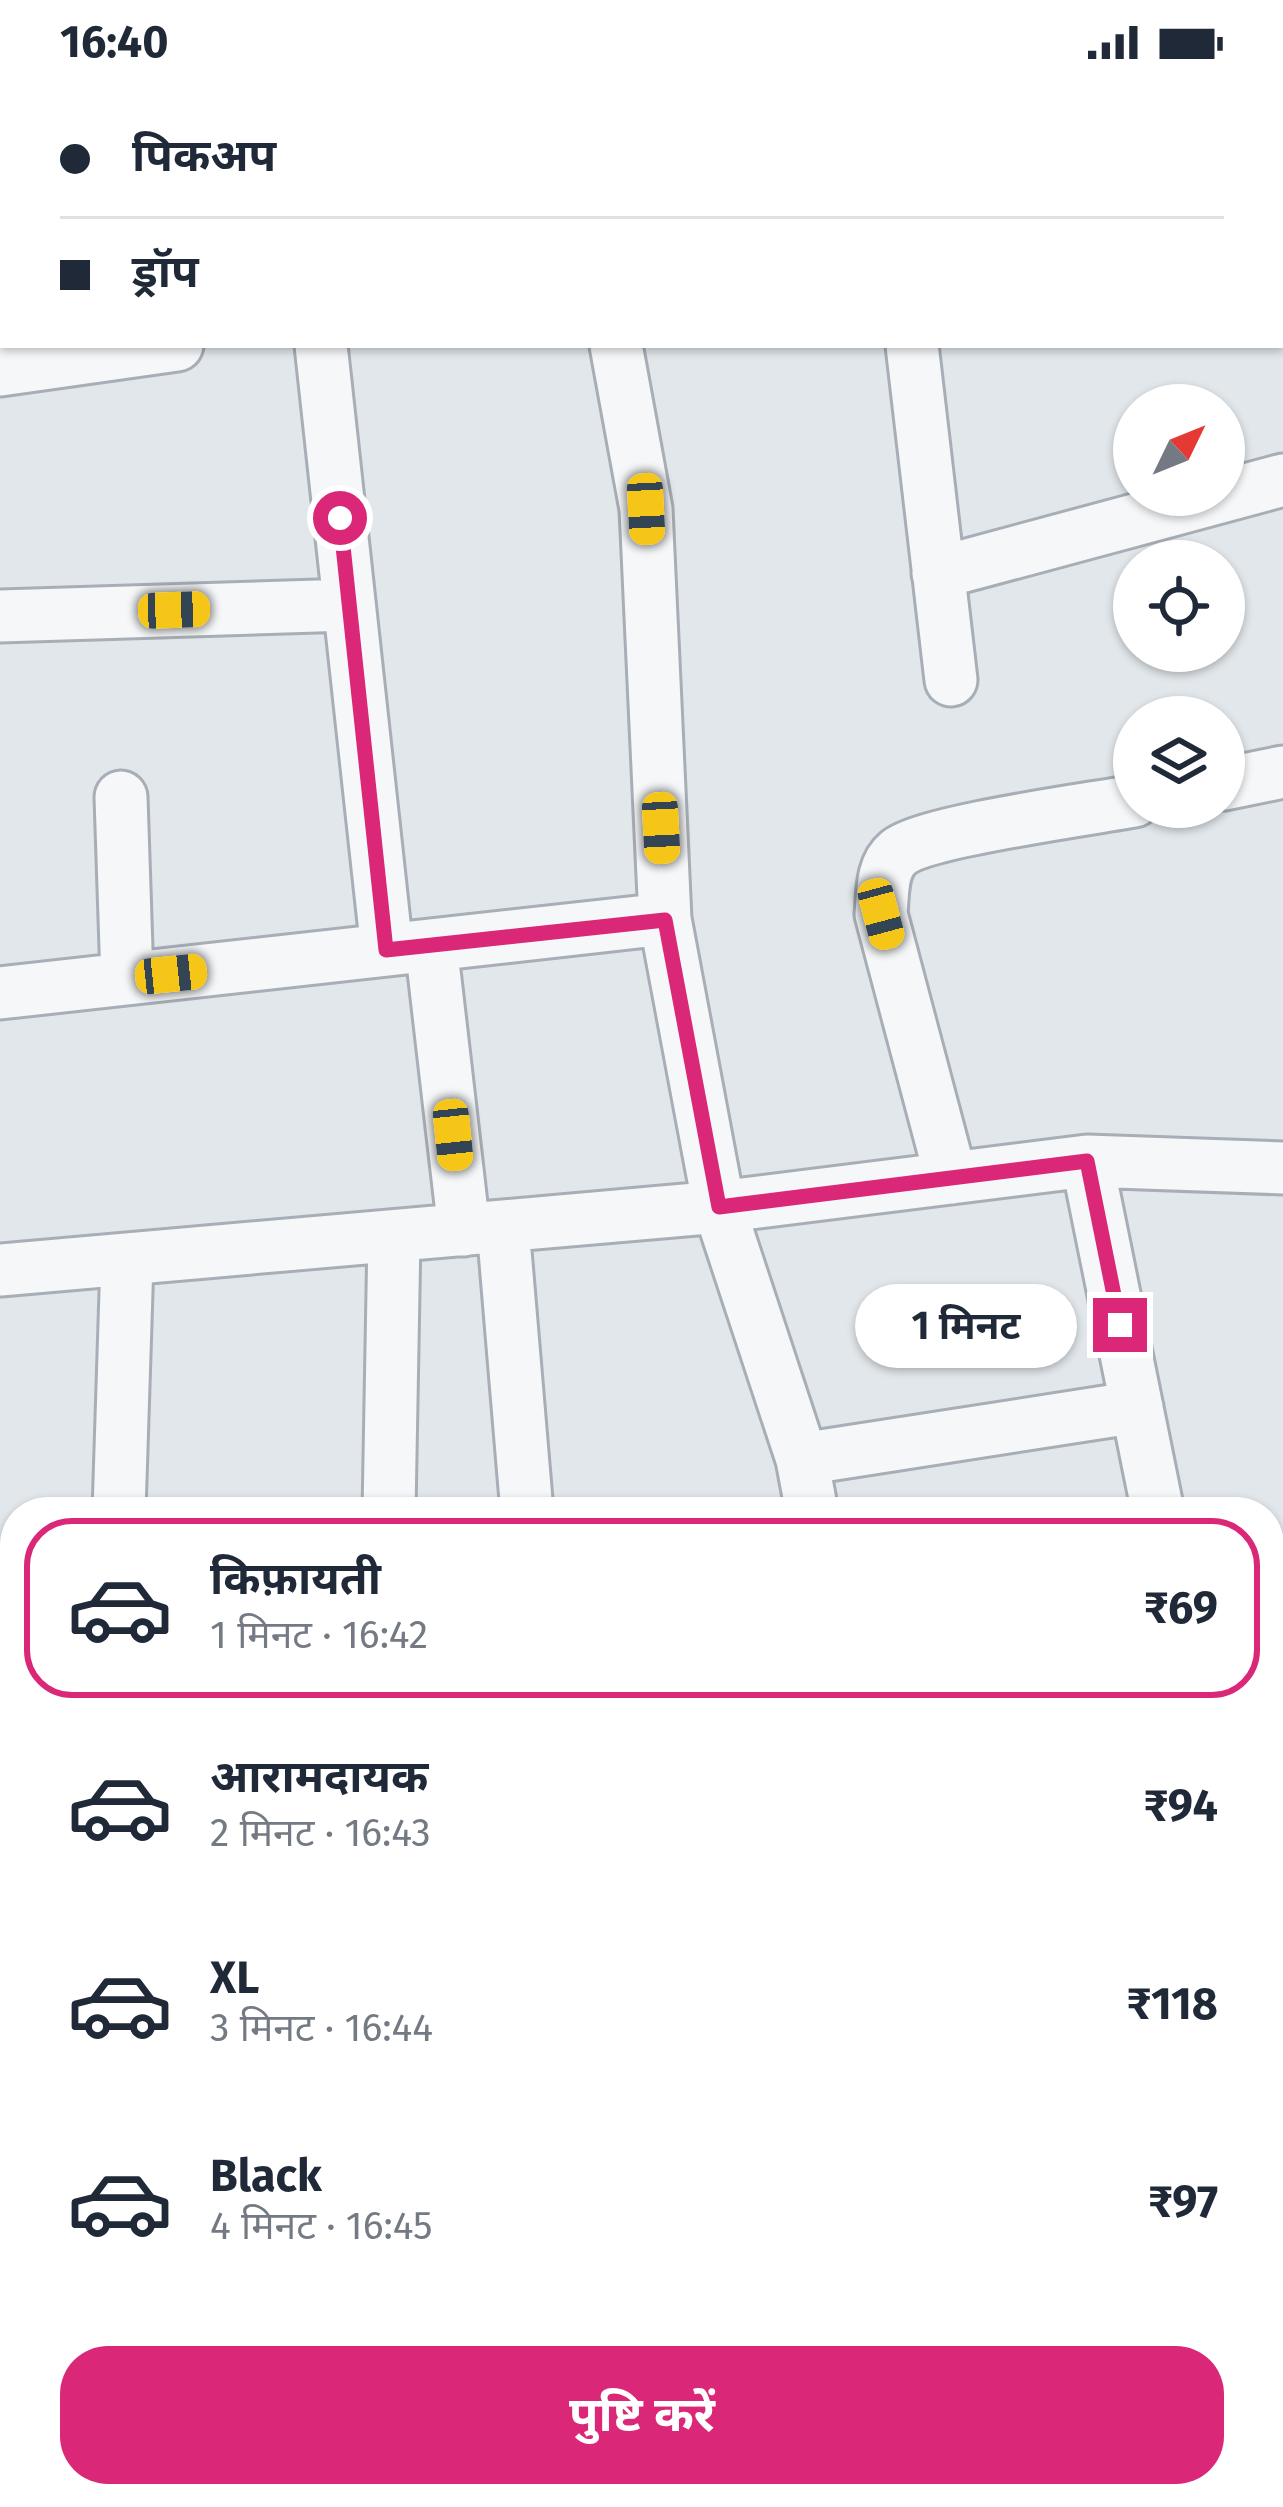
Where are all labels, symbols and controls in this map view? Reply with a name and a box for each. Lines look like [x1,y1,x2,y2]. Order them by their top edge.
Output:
text: 16:40 [60,15,169,69]
text: पिकअप [132,129,276,183]
text: ड्रॉप [132,245,199,299]
north arrow [1113,384,1245,516]
map controls [1113,384,1245,828]
car [626,472,666,546]
route start [313,491,367,545]
button: locate [1113,540,1245,672]
car [137,591,211,629]
button: layers [1113,696,1245,828]
car [641,791,681,865]
car [854,875,908,953]
car [133,952,209,996]
car [431,1097,475,1173]
callout: 1 मिनट [856,1283,1078,1367]
route end [1093,1298,1147,1352]
text: 1 मिनट [911,1303,1021,1349]
text: किफ़ायती [210,1552,381,1606]
icon: car [66,1554,174,1662]
text: ₹69 [1144,1581,1218,1635]
text: 1 मिनट · 16:42 [210,1612,428,1658]
text: आरामदायक [210,1750,428,1804]
icon: car [66,1752,174,1860]
text: ₹94 [1143,1779,1218,1833]
text: 2 मिनट · 16:43 [210,1810,431,1856]
icon: car [66,1950,174,2058]
text: XL [210,1951,259,2005]
text: ₹118 [1127,1977,1218,2031]
text: 3 मिनट · 16:44 [210,2005,433,2051]
icon: car [66,2148,174,2256]
text: Black [210,2149,322,2203]
text: ₹97 [1148,2175,1218,2229]
text: 4 मिनट · 16:45 [210,2203,433,2249]
button: पुष्टि करें [60,2346,1224,2484]

